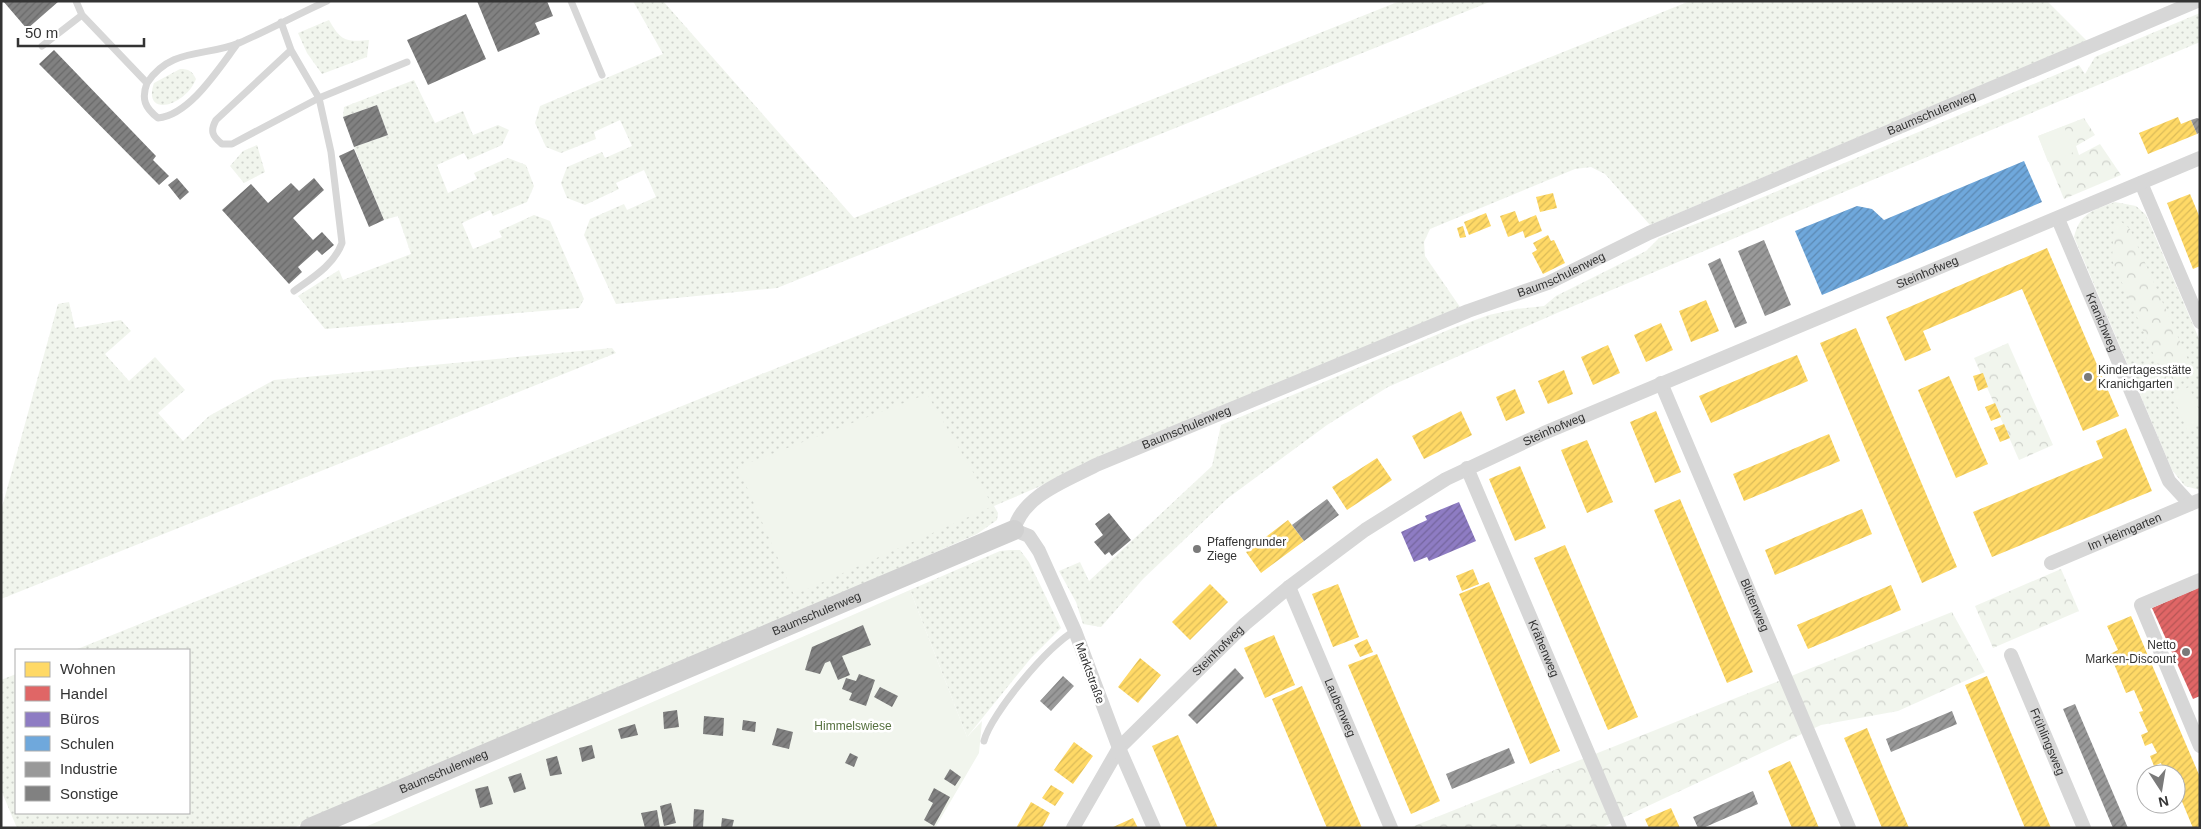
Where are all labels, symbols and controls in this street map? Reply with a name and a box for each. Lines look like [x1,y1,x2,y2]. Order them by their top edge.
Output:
scale bar [18,15,144,47]
text: 50 m [25,24,58,41]
street label: Baumschulenweg [1885,88,1978,138]
street label: Baumschulenweg [1515,249,1607,300]
street label: Steinhofweg [1894,253,1960,292]
street label: Kranichweg [2083,290,2120,354]
place label: Kindertagesstätte Kranichgarten [2098,363,2192,391]
marker: Kindertagesstätte Kranichgarten [2082,371,2094,383]
street label: Baumschulenweg [1140,403,1233,452]
street label: Steinhofweg [1521,410,1587,449]
street label: Im Heimgarten [2086,510,2164,554]
place label: Pfaffengrunder Ziege [1207,535,1286,563]
marker: Pfaffengrunder Ziege [1191,543,1203,555]
street label: Blütenweg [1737,576,1772,634]
street label: Baumschulenweg [770,589,863,639]
street label: Krähenweg [1525,618,1562,679]
street label: Steinhofweg [1189,623,1246,679]
place label: Netto Marken-Discount [2085,638,2177,666]
street label: Marktstraße [1072,641,1108,706]
marker: Netto Marken-Discount [2180,646,2192,658]
legend [15,649,190,814]
text: Wohnen [60,660,116,677]
street label: Laubenweg [1321,676,1359,739]
text: Handel [60,685,108,702]
street label: Frühlingsweg [2027,706,2068,777]
text: Büros [60,710,99,727]
park label: Himmelswiese [814,719,892,733]
text: Schulen [60,735,114,752]
street label: Baumschulenweg [397,747,490,796]
text: Industrie [60,760,118,777]
north arrow [2136,764,2186,814]
text: Sonstige [60,785,118,802]
text: N [2157,793,2170,811]

